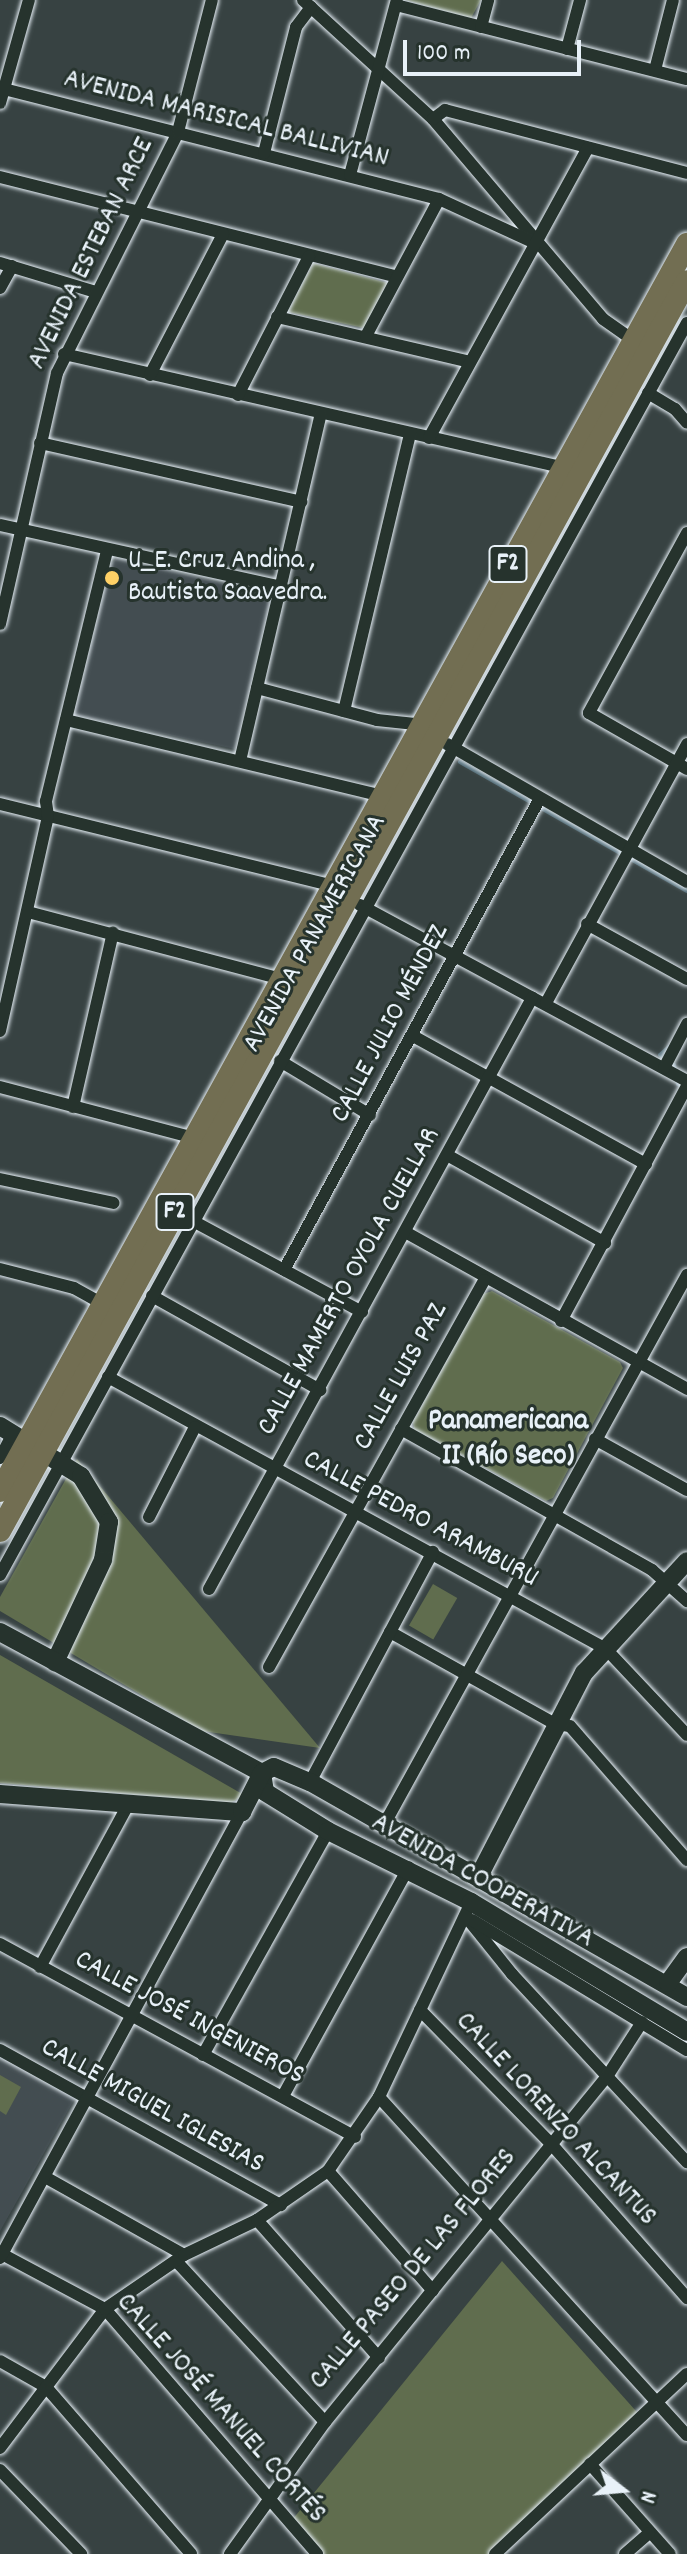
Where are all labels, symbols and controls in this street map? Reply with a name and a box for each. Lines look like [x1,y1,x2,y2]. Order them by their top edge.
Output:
scale bar [407,24,585,74]
text: 100 m [417,37,470,71]
street label: AVENIDA MARISICAL BALLIVIAN [60,63,392,177]
street label: AVENIDA ESTEBAN ARCE [21,133,163,375]
road number: F2 [488,542,528,586]
place label: U_E. Cruz Andina , Bautista Saavedra. [128,545,327,611]
marker: U_E. Cruz Andina , Bautista Saavedra. [103,569,121,587]
street label: AVENIDA PANAMERICANA [237,809,395,1059]
street label: CALLE JULIO MÉNDEZ [325,919,457,1129]
street label: CALLE MAMERTO OYOLA CUELLAR [251,1122,449,1442]
road number: F2 [155,1190,195,1234]
street label: CALLE LUIS PAZ [348,1297,456,1457]
district label: Panamericana II (Río Seco) [428,1405,588,1476]
street label: CALLE PEDRO ARAMBURU [297,1444,543,1596]
street label: AVENIDA COOPERATIVA [365,1807,599,1957]
street label: CALLE JOSÉ INGENIEROS [68,1944,310,2094]
street label: CALLE LORENZO ALCANTUS [447,2006,663,2234]
street label: CALLE MIGUEL IGLESIAS [34,2032,270,2182]
street label: CALLE PASEO DE LAS FLORES [303,2143,525,2397]
street label: CALLE JOSÉ MANUEL CORTÉS [108,2287,332,2531]
north arrow [583,2450,663,2530]
text: N [630,2487,663,2506]

